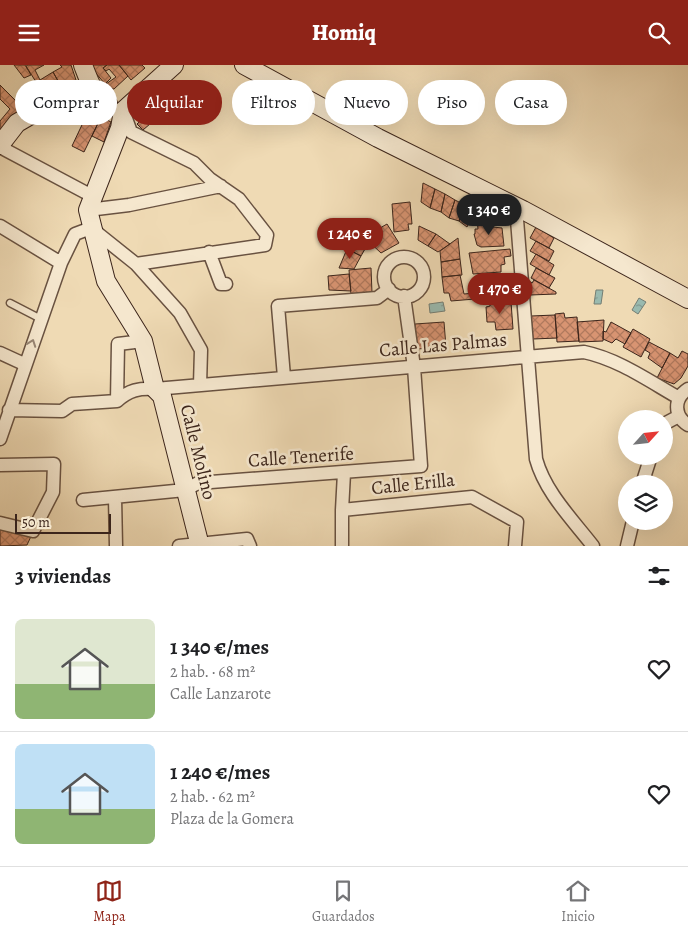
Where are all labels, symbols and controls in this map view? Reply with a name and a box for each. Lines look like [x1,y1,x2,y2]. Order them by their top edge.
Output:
text: Homiq [312,18,376,48]
icon: menu [15,19,43,47]
icon: search [645,19,673,47]
chip: Comprar [15,80,117,125]
chip: Alquilar [127,80,222,125]
chip: Filtros [232,80,315,125]
chip: Nuevo [325,80,408,125]
chip: Piso [418,80,485,125]
chip: Casa [495,80,567,125]
pin: 1 340 € [443,193,535,236]
text: 1 340 € [468,199,510,221]
pin: 1 240 € [304,217,396,260]
text: 1 240 € [328,223,372,245]
pin: 1 470 € [454,273,546,315]
text: 1 470 € [479,278,521,300]
street label: Calle Las Palmas [378,326,508,364]
one-way arrow [26,339,36,348]
street label: Calle Molino [174,402,222,502]
north arrow [618,410,672,465]
map controls [618,410,673,530]
street label: Calle Tenerife [247,440,355,474]
street label: Calle Erilla [370,467,456,501]
button: layers [618,475,673,530]
scale bar [15,511,111,534]
text: 50 m [22,513,50,532]
text: 3 viviendas [15,562,111,590]
icon: filters [645,562,673,590]
text: 1 340 €/mes [170,633,269,661]
icon: home [55,639,115,699]
icon: heart [645,655,673,683]
text: 2 hab. · 68 m² [170,661,255,683]
text: Calle Lanzarote [170,683,271,705]
text: 1 240 €/mes [170,758,270,786]
icon: home [55,764,115,824]
icon: heart [645,780,673,808]
text: 2 hab. · 62 m² [170,786,255,808]
text: Plaza de la Gomera [170,808,294,830]
tab: Mapa [93,877,125,926]
tab: Guardados [312,877,375,926]
tab: Inicio [561,877,595,926]

